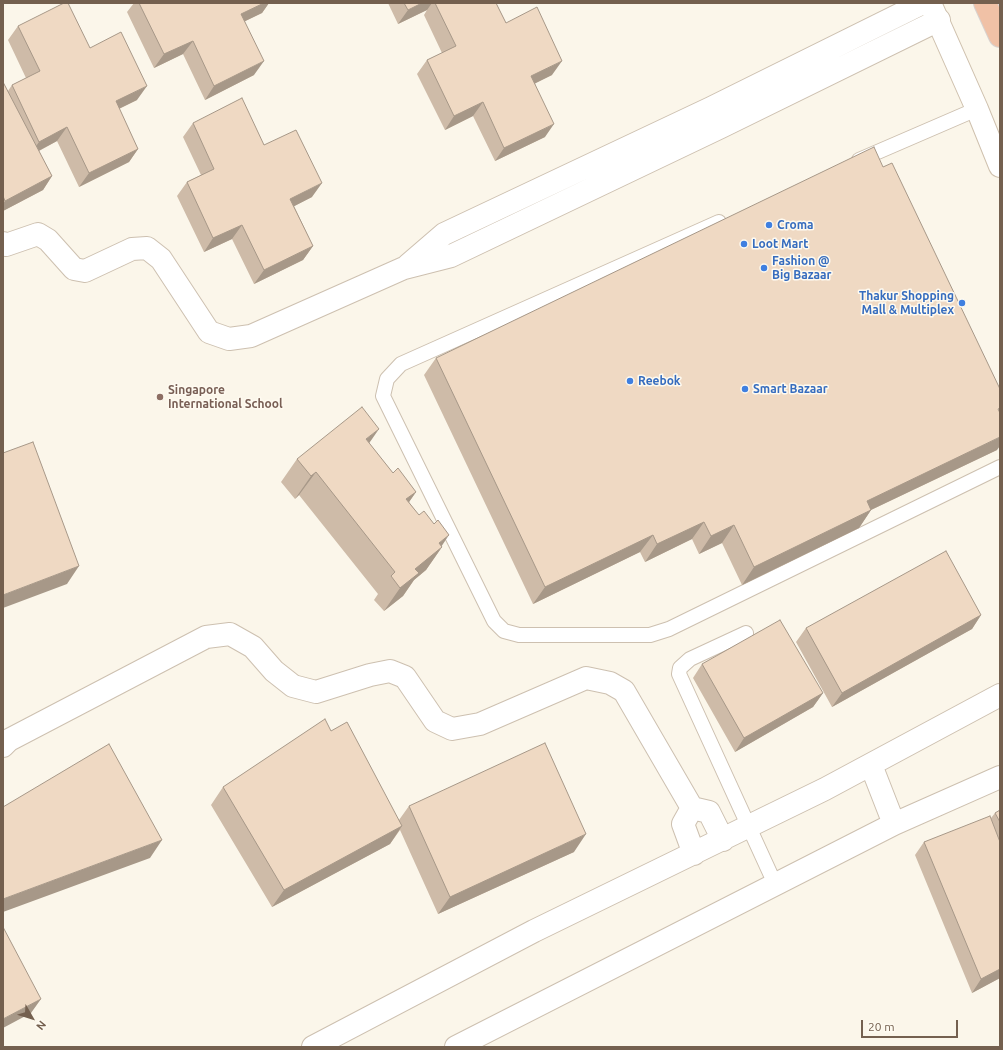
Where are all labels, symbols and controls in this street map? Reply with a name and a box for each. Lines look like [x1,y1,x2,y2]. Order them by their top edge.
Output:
place label: Croma [777,218,814,232]
marker: Croma [764,220,774,230]
place label: Loot Mart [752,237,808,251]
marker: Loot Mart [739,239,749,249]
place label: Fashion @ Big Bazaar [772,254,831,282]
marker: Fashion @ Big Bazaar [759,263,769,273]
place label: Thakur Shopping Mall & Multiplex [859,289,954,317]
marker: Thakur Shopping Mall & Multiplex [957,298,967,308]
place label: Reebok [638,374,681,388]
marker: Reebok [625,376,635,386]
place label: Smart Bazaar [753,382,828,396]
place label: Singapore International School [168,383,283,411]
marker: Smart Bazaar [740,384,750,394]
marker: Singapore International School [155,392,165,402]
north arrow [12,998,52,1038]
scale bar [863,1012,960,1038]
text: N [34,1019,49,1033]
text: 20 m [868,1020,895,1033]

